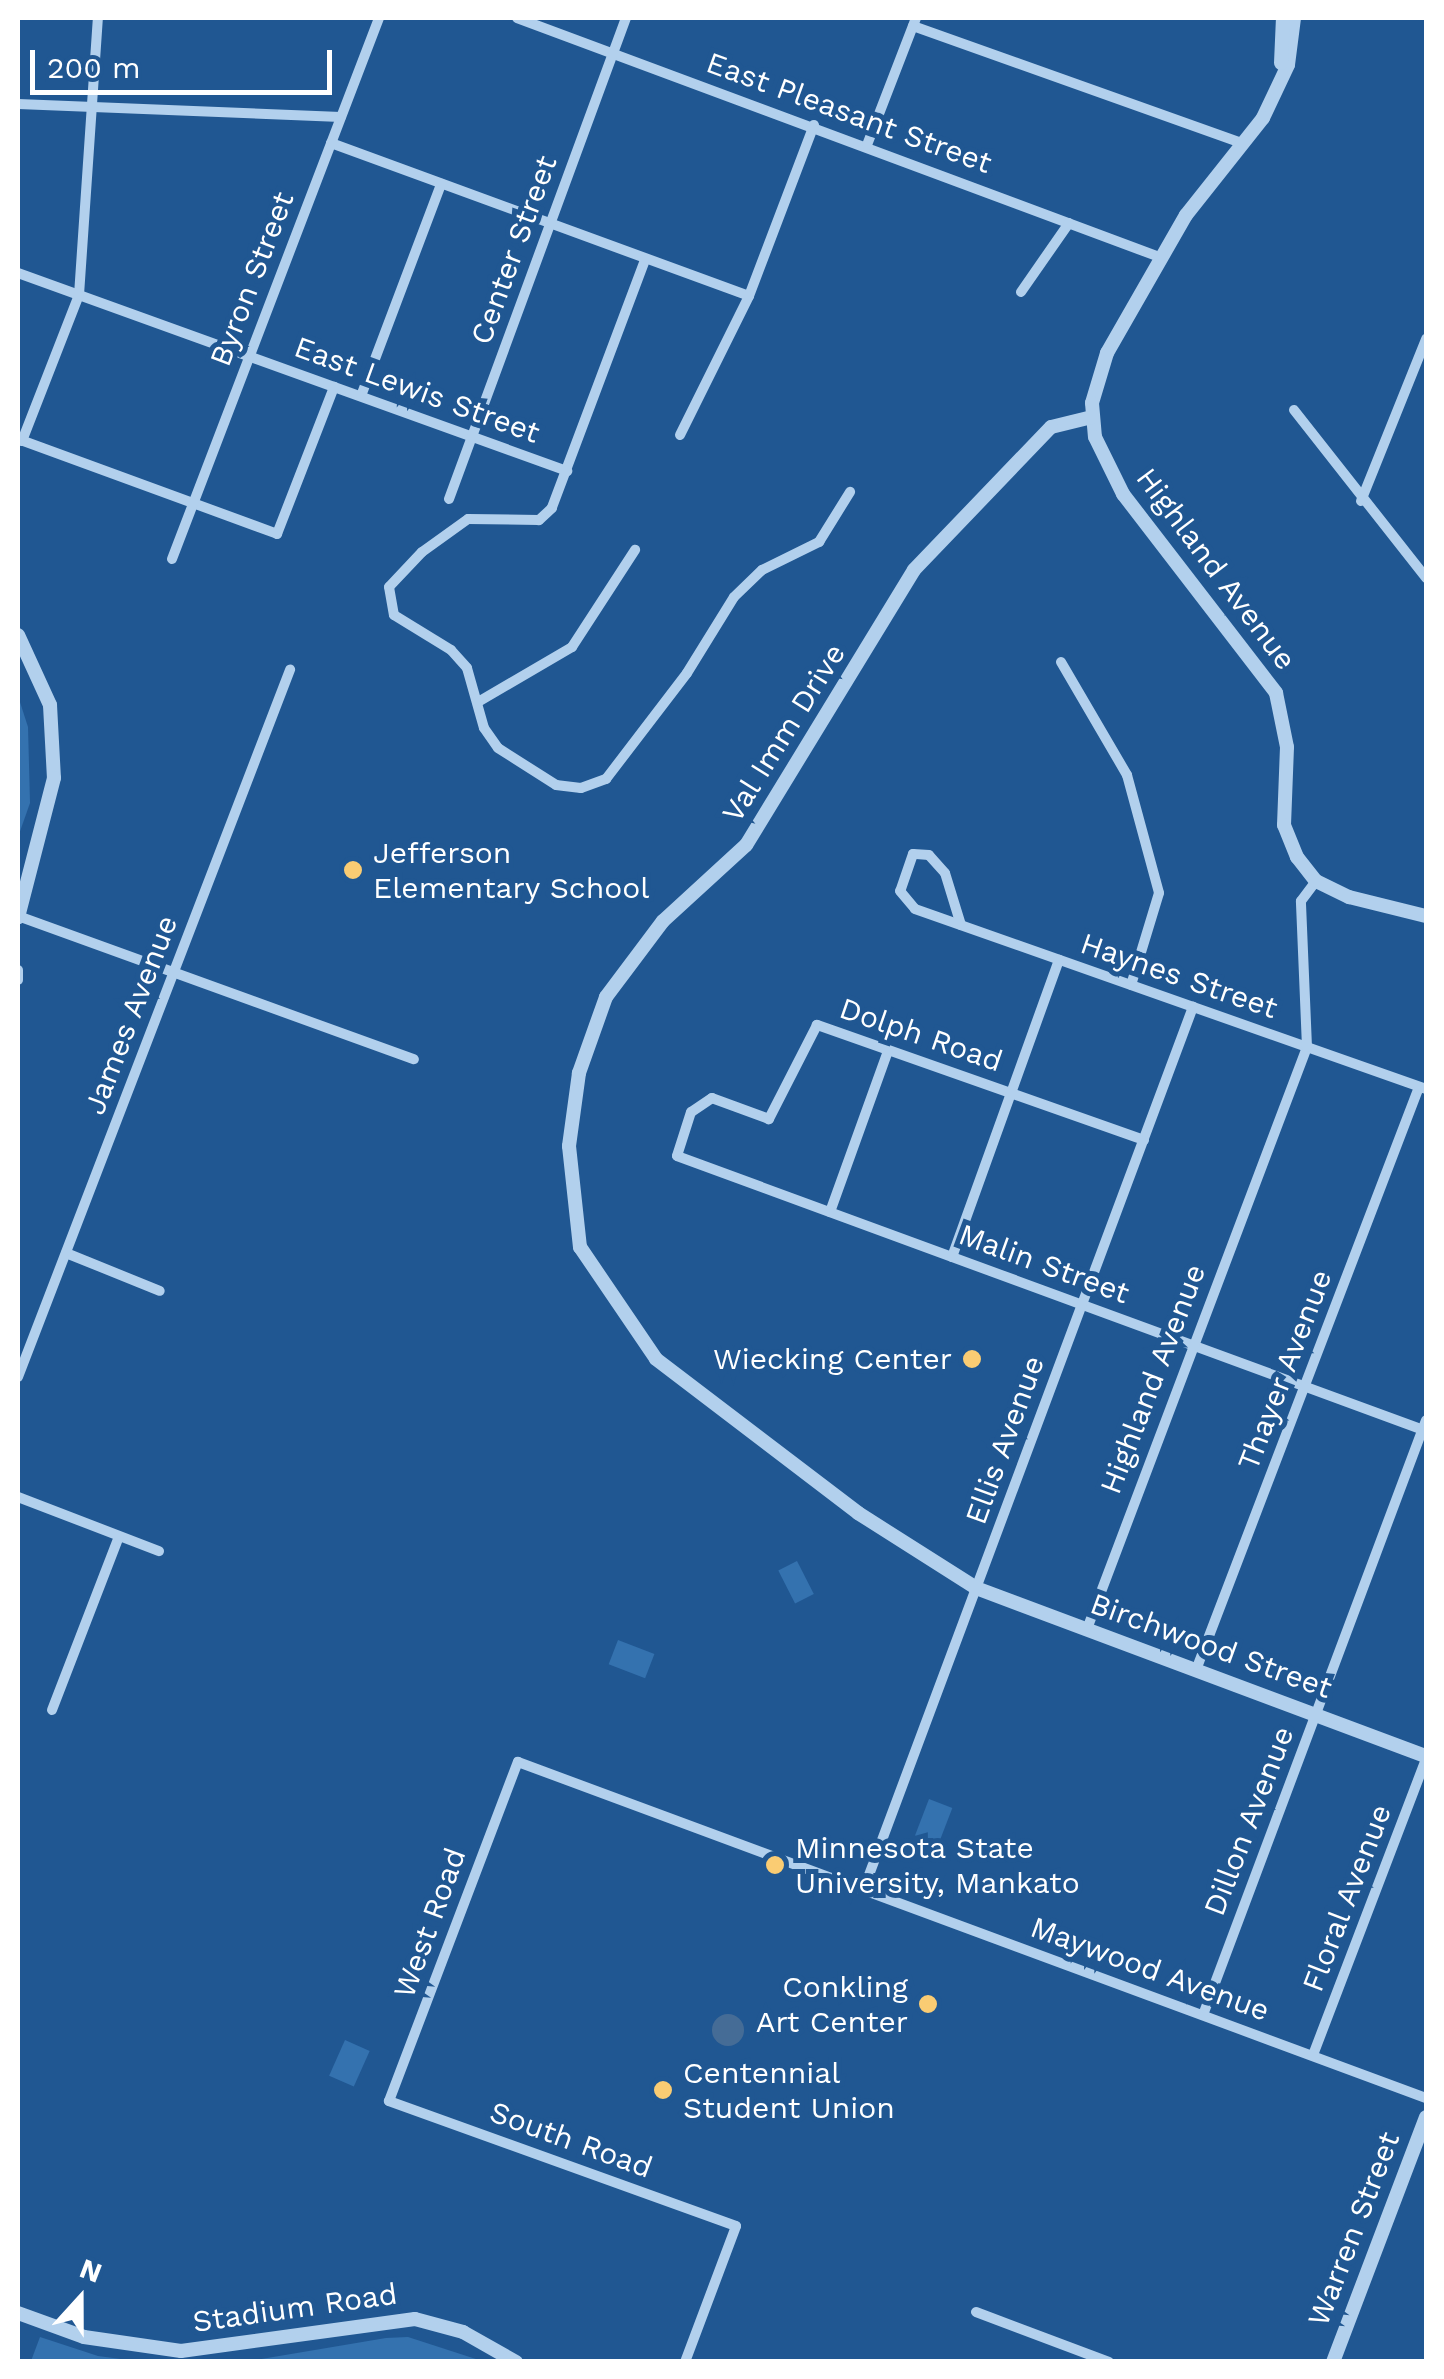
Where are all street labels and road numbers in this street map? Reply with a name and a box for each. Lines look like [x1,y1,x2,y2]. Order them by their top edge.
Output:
street label: East Pleasant Street [702,45,996,181]
street label: Center Street [463,150,565,350]
street label: Byron Street [202,187,302,371]
street label: East Lewis Street [289,329,545,451]
street label: Highland Avenue [1128,461,1304,677]
street label: Val Imm Drive [714,637,854,829]
street label: James Avenue [76,910,186,1120]
street label: Haynes Street [1076,926,1282,1026]
street label: Dolph Road [835,990,1007,1080]
street label: Malin Street [954,1217,1134,1311]
street label: Highland Avenue [1092,1258,1214,1500]
street label: Thayer Avenue [1230,1264,1340,1476]
street label: Ellis Avenue [958,1350,1052,1530]
street label: Birchwood Street [1085,1586,1337,1706]
street label: Dillon Avenue [1196,1721,1302,1921]
street label: Floral Avenue [1294,1798,1400,1998]
street label: West Road [386,1843,474,2003]
street label: Maywood Avenue [1025,1909,1275,2029]
street label: South Road [485,2094,657,2186]
street label: Warren Street [1300,2127,1408,2331]
street label: Stadium Road [190,2276,400,2340]

